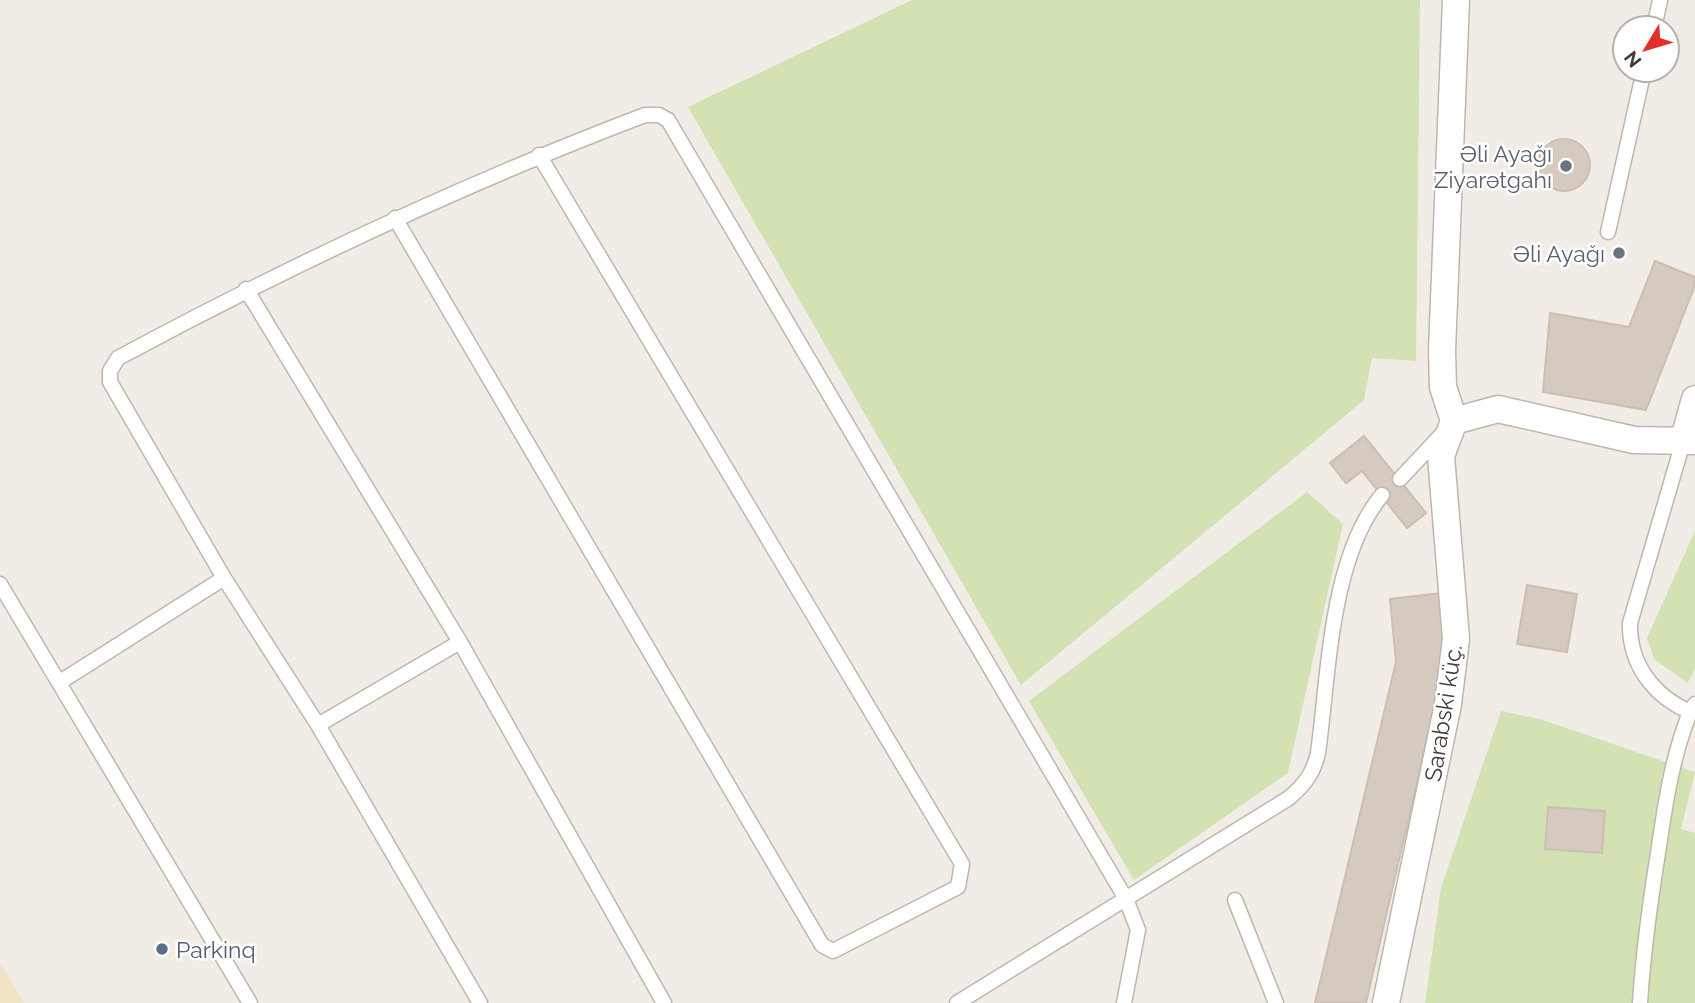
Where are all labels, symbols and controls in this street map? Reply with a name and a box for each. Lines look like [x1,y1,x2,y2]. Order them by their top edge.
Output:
north arrow [1611,14,1681,84]
text: N [1619,47,1646,72]
place label: Əli Ayağı Ziyarətgahı [1434,140,1552,193]
marker: Əli Ayağı Ziyarətgahı [1558,158,1574,174]
place label: Əli Ayağı [1513,240,1605,267]
marker: Əli Ayağı [1611,245,1627,261]
street label: Sarabski küç. [1419,643,1467,783]
place label: Parkinq [176,936,256,963]
marker: Parkinq [154,941,170,957]

